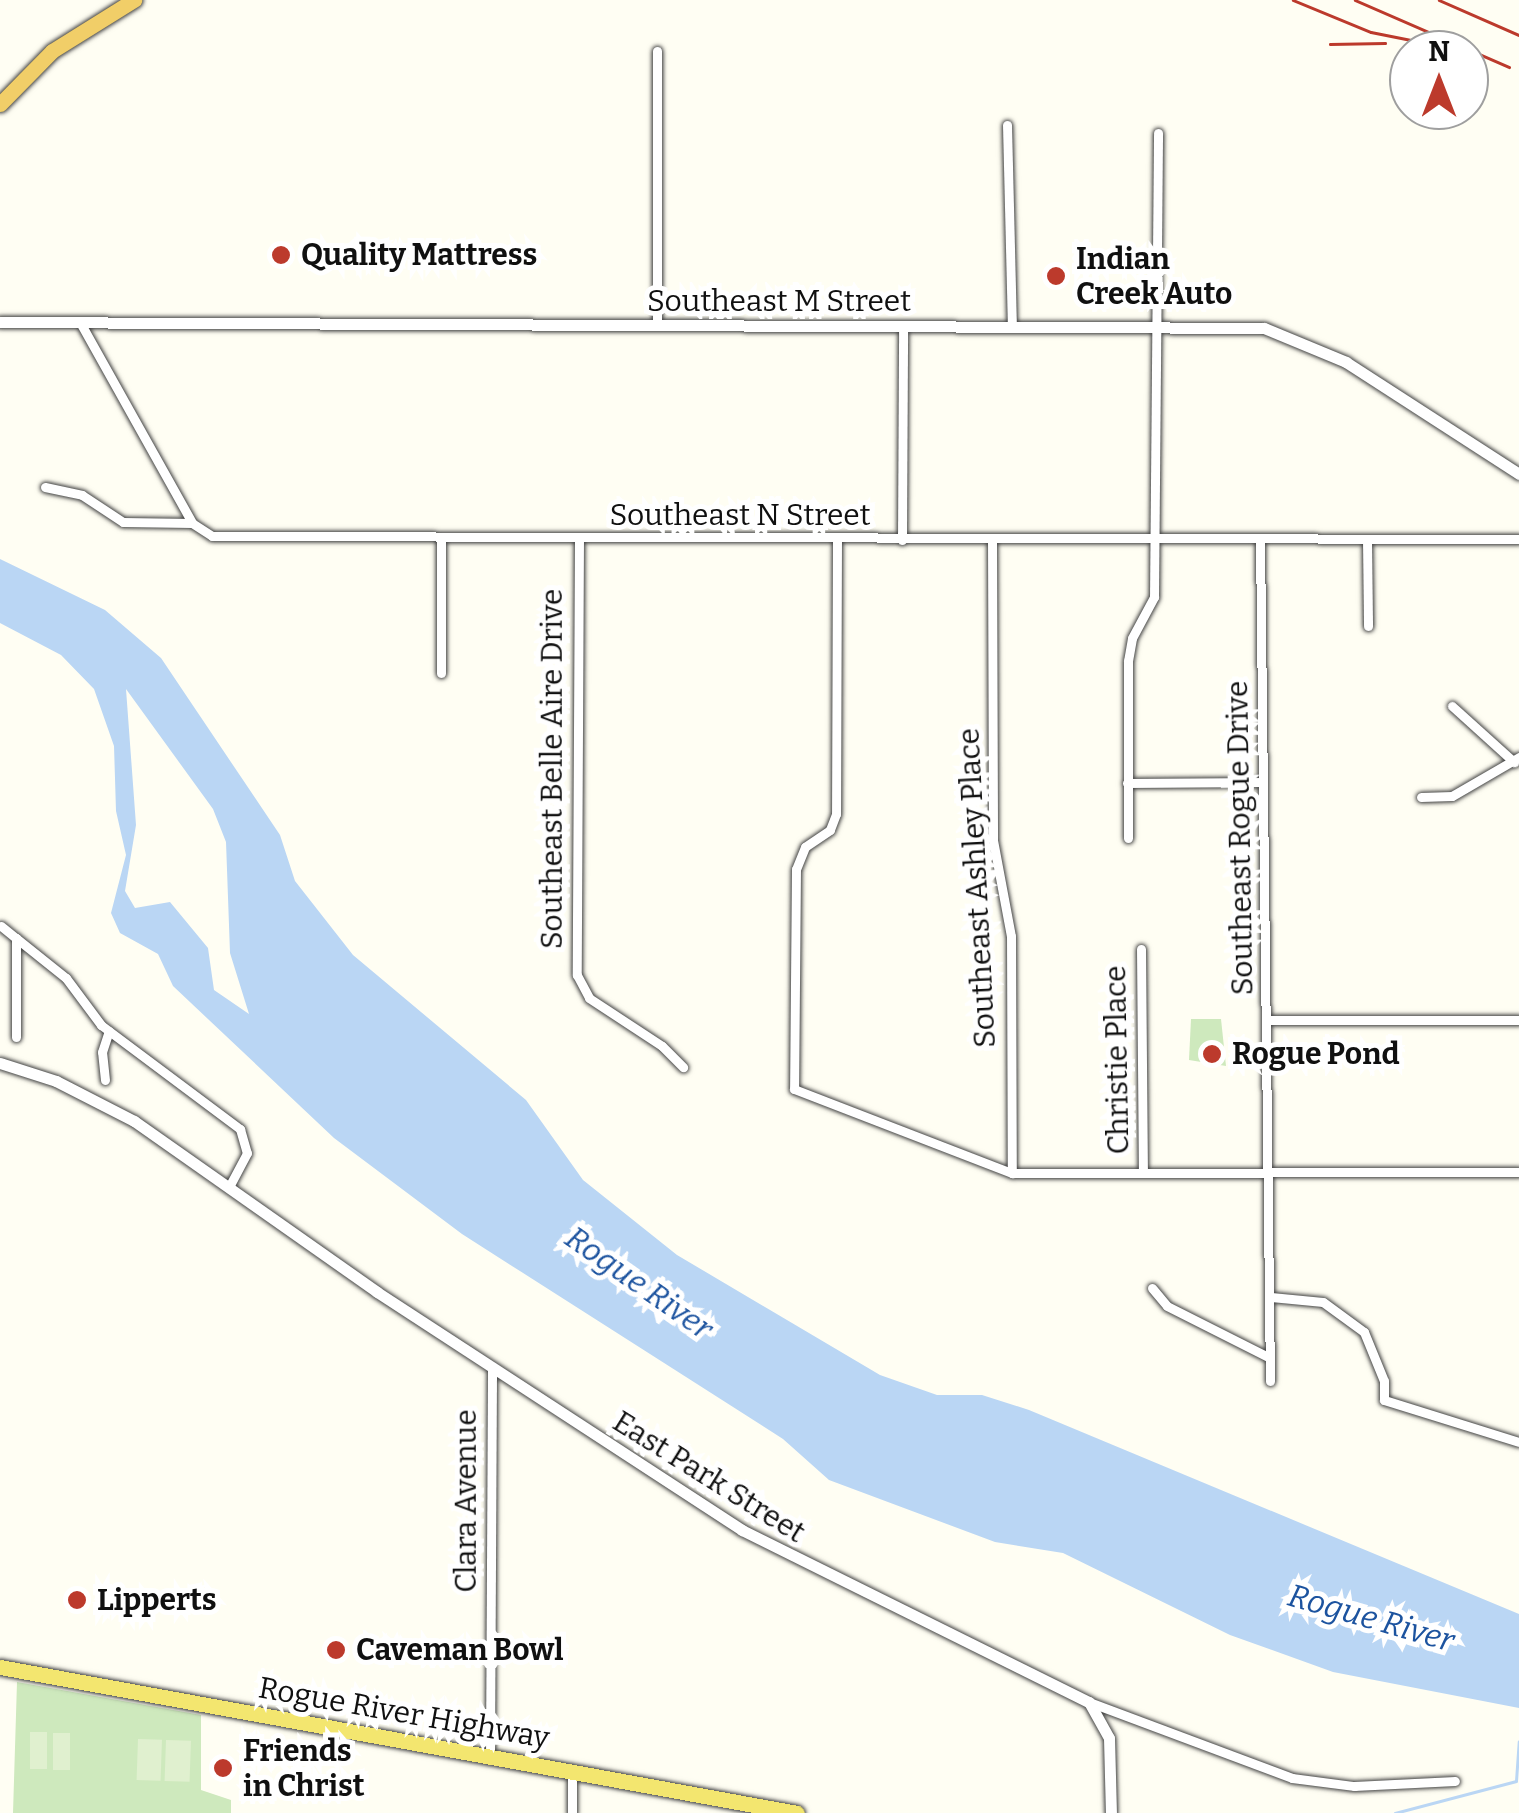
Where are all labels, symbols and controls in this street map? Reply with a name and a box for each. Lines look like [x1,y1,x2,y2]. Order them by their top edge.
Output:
north arrow [1389,30,1489,130]
text: N [1428,35,1450,68]
place label: Quality Mattress [301,237,537,273]
place label: Indian Creek Auto [1076,241,1232,312]
marker: Quality Mattress [270,244,292,266]
marker: Indian Creek Auto [1045,265,1067,287]
street label: Southeast M Street [647,283,911,319]
street label: Southeast N Street [609,497,871,533]
street label: Southeast Belle Aire Drive [534,589,570,949]
street label: Southeast Rogue Drive [1219,680,1261,996]
street label: Southeast Ashley Place [951,727,1003,1049]
street label: Christie Place [1097,965,1137,1155]
place label: Rogue Pond [1232,1036,1400,1072]
marker: Rogue Pond [1201,1043,1223,1065]
water label: Rogue River [558,1218,720,1348]
street label: East Park Street [606,1404,812,1550]
street label: Clara Avenue [448,1409,484,1593]
water label: Rogue River [1284,1576,1458,1660]
place label: Lipperts [97,1582,216,1618]
marker: Lipperts [66,1589,88,1611]
place label: Caveman Bowl [356,1632,563,1668]
marker: Caveman Bowl [325,1639,347,1661]
street label: Rogue River Highway [256,1670,552,1756]
place label: Friends in Christ [243,1733,365,1804]
marker: Friends in Christ [212,1757,234,1779]

